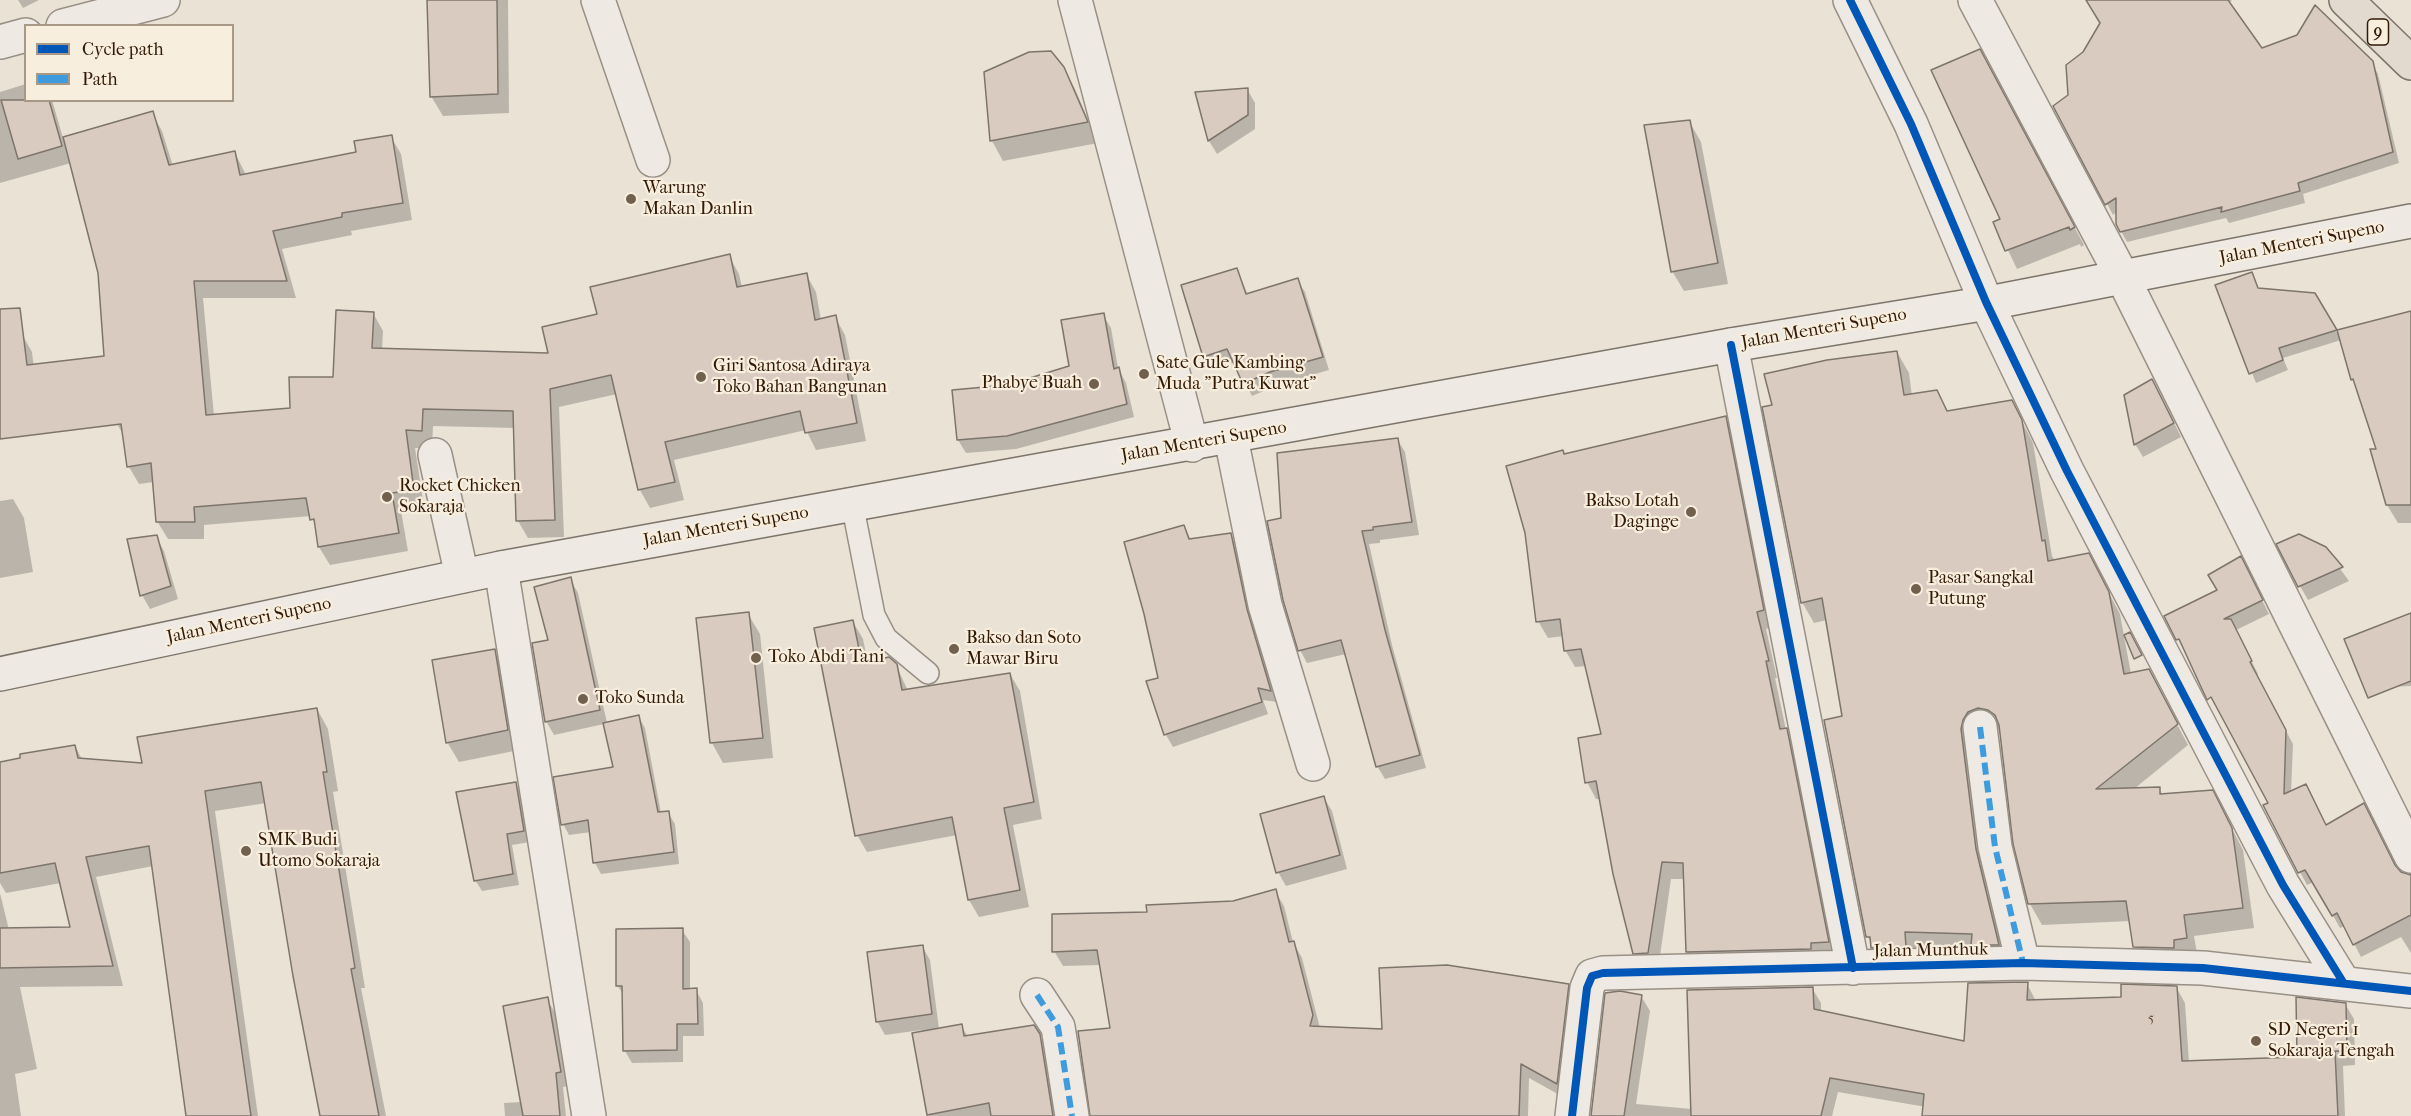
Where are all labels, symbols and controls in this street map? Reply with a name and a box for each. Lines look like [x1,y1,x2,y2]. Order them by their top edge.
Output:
road number: 9 [2368,19,2388,45]
legend [24,24,234,102]
text: Cycle path [82,39,163,60]
text: Path [82,69,118,90]
place label: Warung Makan Danlin [643,178,753,220]
marker: Warung Makan Danlin [624,192,638,206]
street label: Jalan Menteri Supeno [2218,216,2386,270]
street label: Jalan Menteri Supeno [1740,304,1908,354]
place label: Sate Gule Kambing Muda "Putra Kuwat" [1156,353,1316,395]
place label: Giri Santosa Adiraya Toko Bahan Bangunan [713,356,887,398]
marker: Sate Gule Kambing Muda "Putra Kuwat" [1137,367,1151,381]
marker: Giri Santosa Adiraya Toko Bahan Bangunan [694,370,708,384]
place label: Phabye Buah [982,373,1082,395]
marker: Phabye Buah [1087,377,1101,391]
street label: Jalan Menteri Supeno [1120,417,1288,467]
place label: Rocket Chicken Sokaraja [399,476,521,518]
marker: Rocket Chicken Sokaraja [380,490,394,504]
place label: Bakso Lotah Daginge [1585,491,1679,534]
street label: Jalan Menteri Supeno [642,502,810,552]
marker: Bakso Lotah Daginge [1684,505,1698,519]
place label: Pasar Sangkal Putung [1928,568,2034,610]
marker: Pasar Sangkal Putung [1909,582,1923,596]
street label: Jalan Menteri Supeno [165,593,333,649]
place label: Bakso dan Soto Mawar Biru [966,628,1081,670]
marker: Bakso dan Soto Mawar Biru [947,642,961,656]
place label: Toko Abdi Tani [768,647,884,669]
marker: Toko Abdi Tani [749,651,763,665]
place label: Toko Sunda [595,688,684,710]
marker: Toko Sunda [576,692,590,706]
place label: SMK Budi Utomo Sokaraja [258,830,380,872]
marker: SMK Budi Utomo Sokaraja [239,844,253,858]
street label: Jalan Munthuk [1873,939,1989,963]
house number: 5 [2148,1009,2154,1027]
place label: SD Negeri 1 Sokaraja Tengah [2268,1020,2395,1062]
marker: SD Negeri 1 Sokaraja Tengah [2249,1034,2263,1048]

